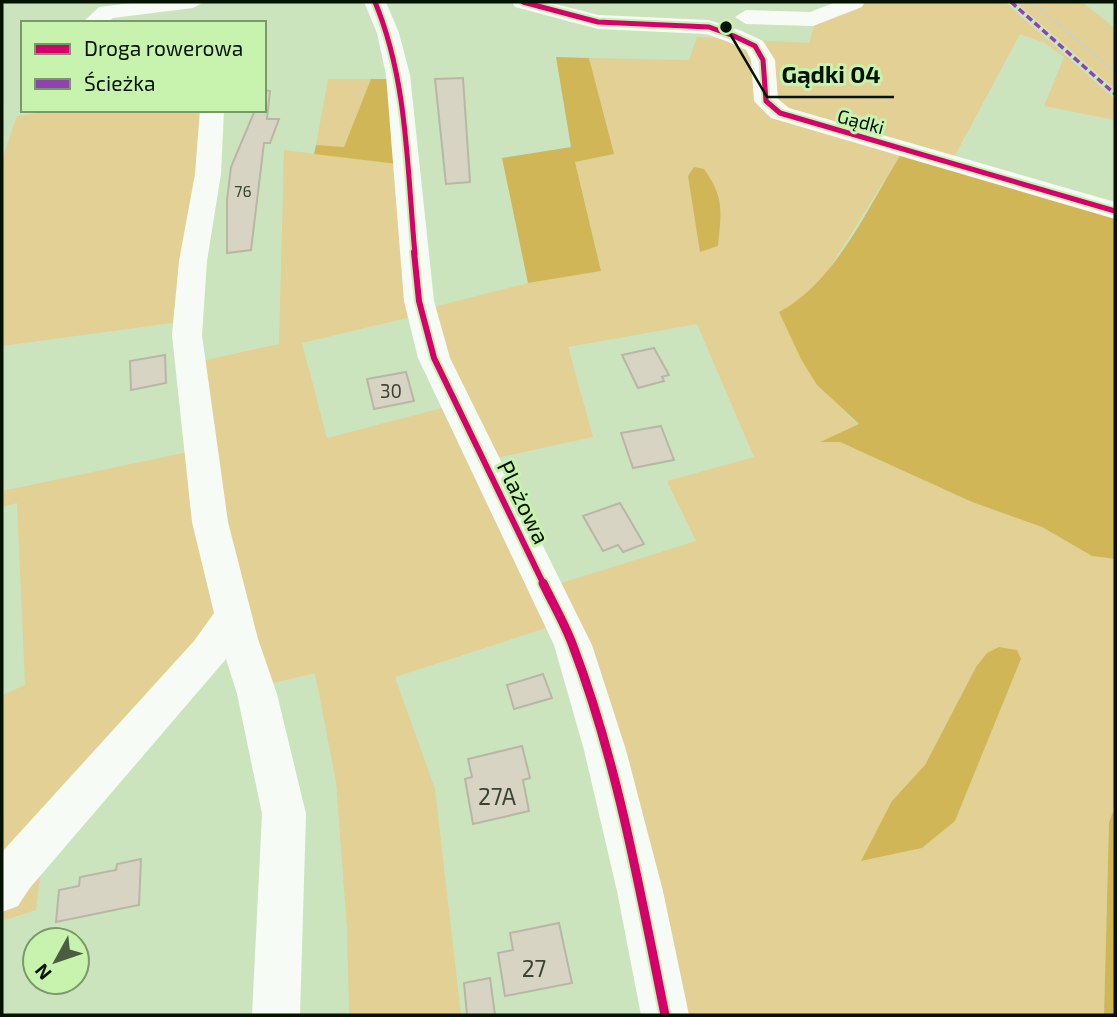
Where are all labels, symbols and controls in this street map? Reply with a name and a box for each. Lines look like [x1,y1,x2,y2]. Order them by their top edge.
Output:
legend [21,21,266,112]
text: Droga rowerowa [84,35,243,60]
callout: Gądki 04 [767,52,894,97]
text: Gądki 04 [781,59,881,88]
text: Ścieżka [84,70,155,95]
street label: Gądki [835,104,887,138]
house number: 76 [234,181,252,200]
house number: 30 [380,379,402,402]
street label: Plażowa [492,456,556,548]
house number: 27A [478,782,517,810]
north arrow [21,926,91,996]
house number: 27 [522,954,547,982]
text: N [29,960,56,985]

